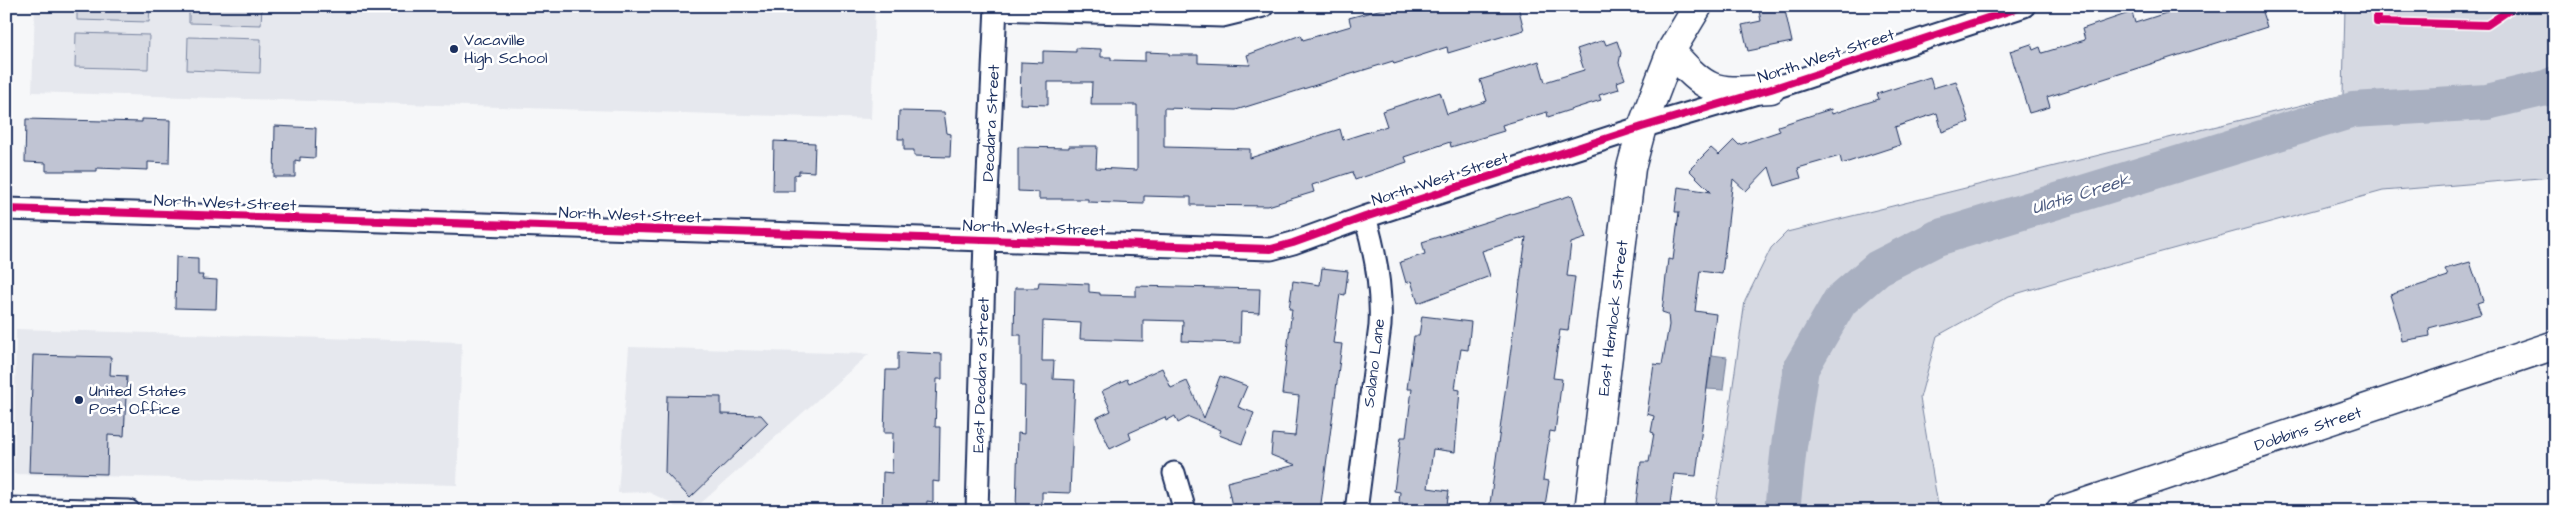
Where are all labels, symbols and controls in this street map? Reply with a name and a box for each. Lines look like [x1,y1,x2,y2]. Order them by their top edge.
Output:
street label: North West Street [1755,23,1898,88]
place label: Vacaville High School [464,29,548,70]
marker: Vacaville High School [448,43,460,55]
street label: Deodara Street [977,63,1005,182]
street label: North West Street [1369,146,1512,211]
water label: Ulatis Creek [2029,167,2134,221]
street label: North West Street [153,190,297,217]
street label: North West Street [558,202,702,229]
street label: North West Street [962,215,1106,242]
street label: East Hemlock Street [1593,238,1634,397]
street label: East Deodara Street [967,296,995,453]
street label: Solano Lane [1358,317,1390,409]
place label: United States Post Office [89,380,186,420]
marker: United States Post Office [73,394,85,406]
street label: Dobbins Street [2252,401,2365,457]

